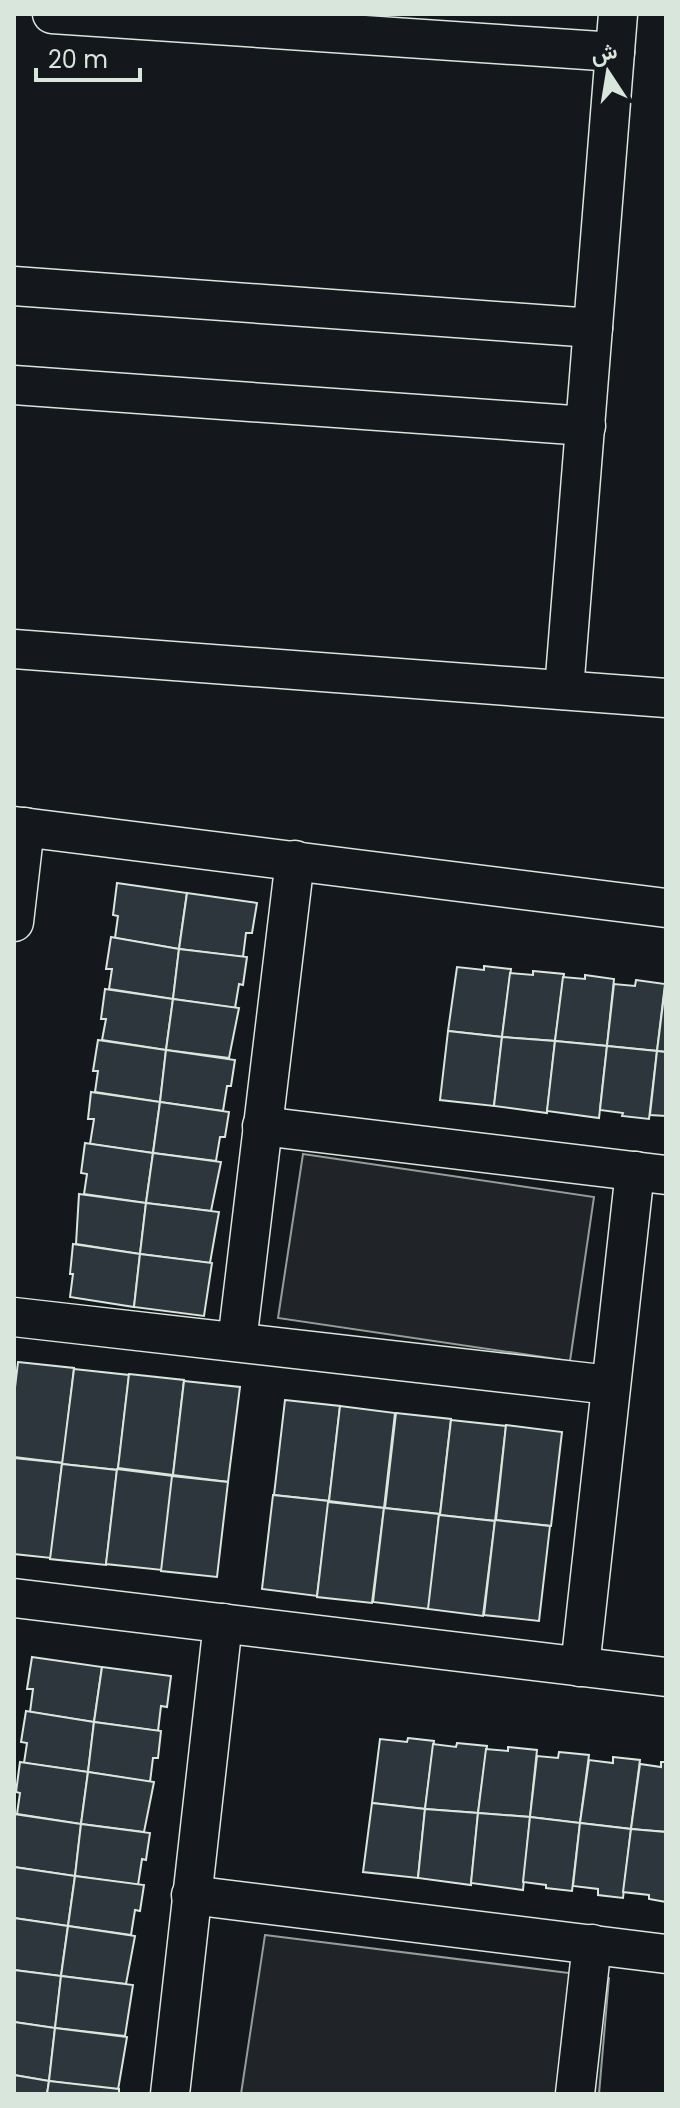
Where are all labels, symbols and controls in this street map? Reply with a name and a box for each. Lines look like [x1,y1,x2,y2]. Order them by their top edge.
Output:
scale bar [36,32,140,82]
north arrow [568,32,648,112]
text: ش [588,35,620,71]
text: 20 m [48,43,108,76]

